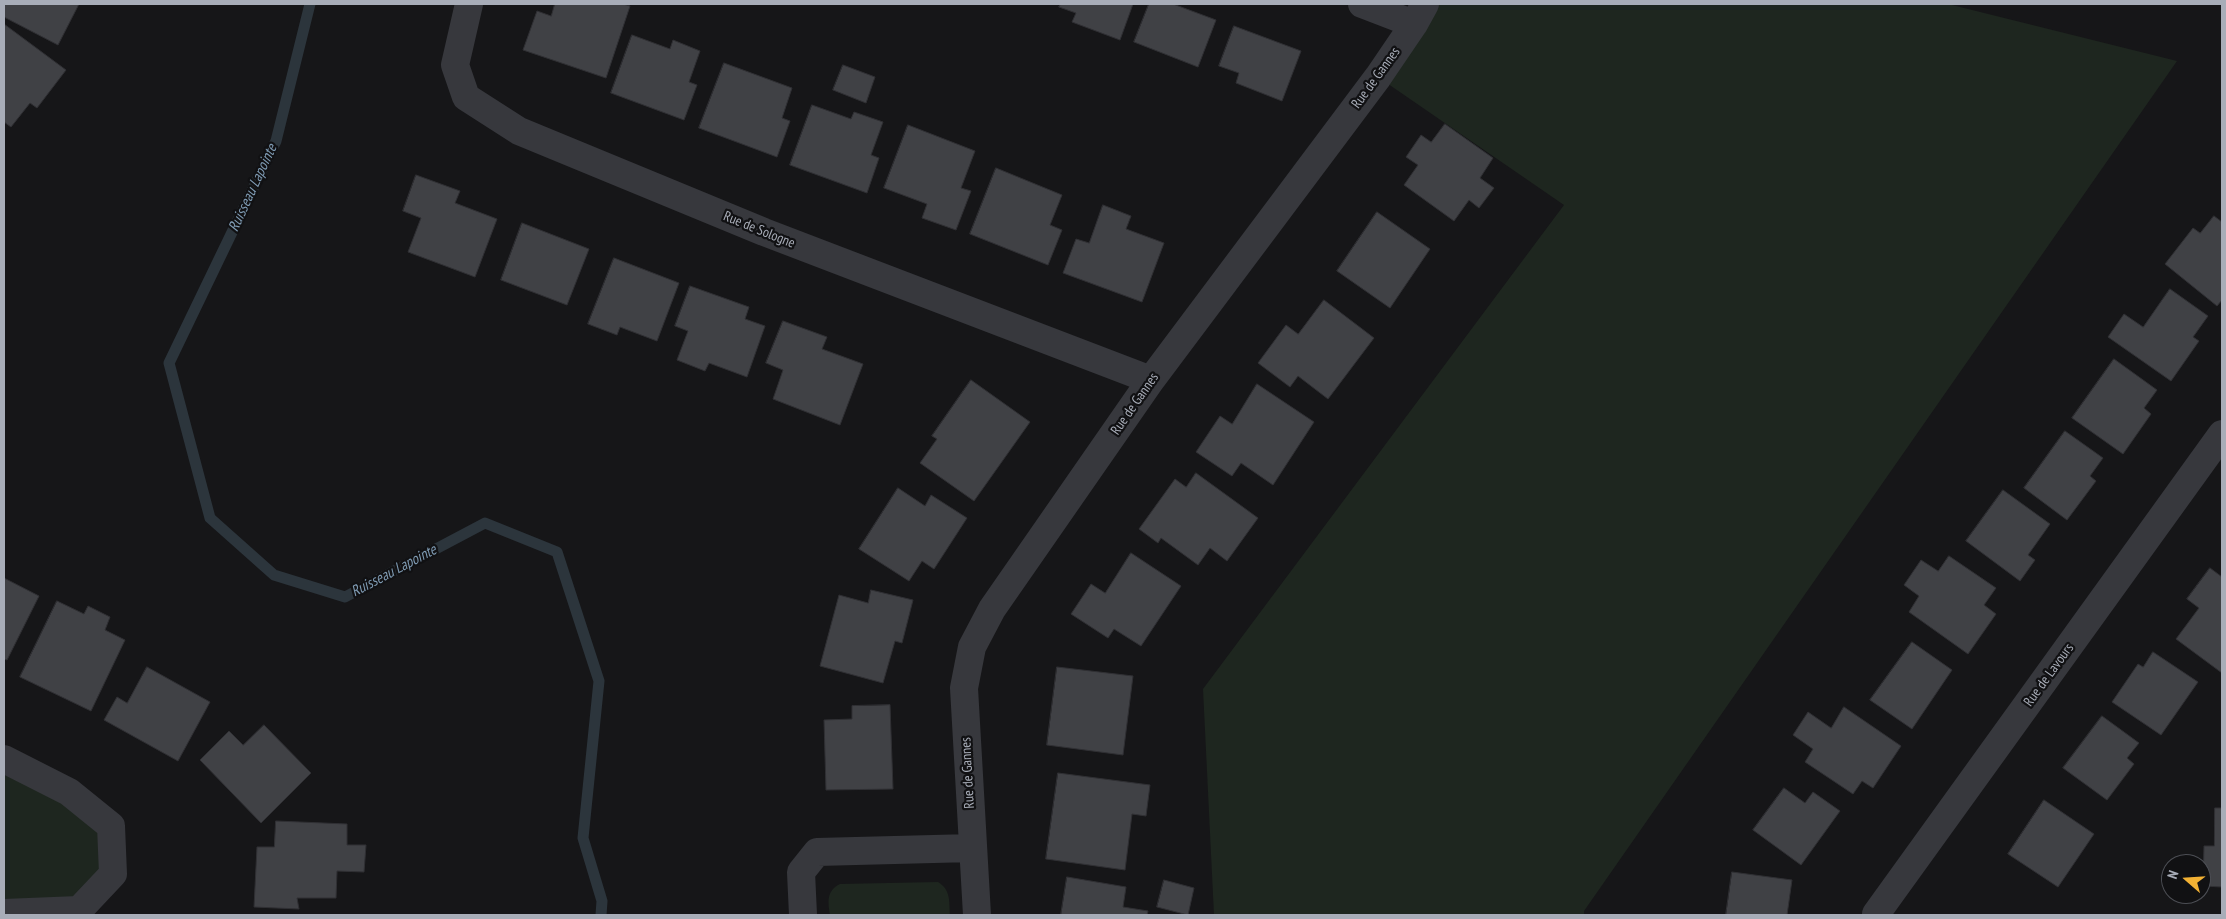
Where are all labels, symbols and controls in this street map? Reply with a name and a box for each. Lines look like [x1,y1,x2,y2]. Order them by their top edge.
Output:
street label: Rue de Gannes [1348,44,1404,112]
water label: Ruisseau Lapointe [225,142,281,234]
street label: Rue de Sologne [721,208,797,252]
street label: Rue de Gannes [1108,370,1162,438]
water label: Ruisseau Lapointe [348,541,440,601]
street label: Rue de Lavours [2021,640,2077,710]
street label: Rue de Gannes [958,737,978,809]
north arrow [2161,854,2211,904]
text: N [2163,868,2183,881]

